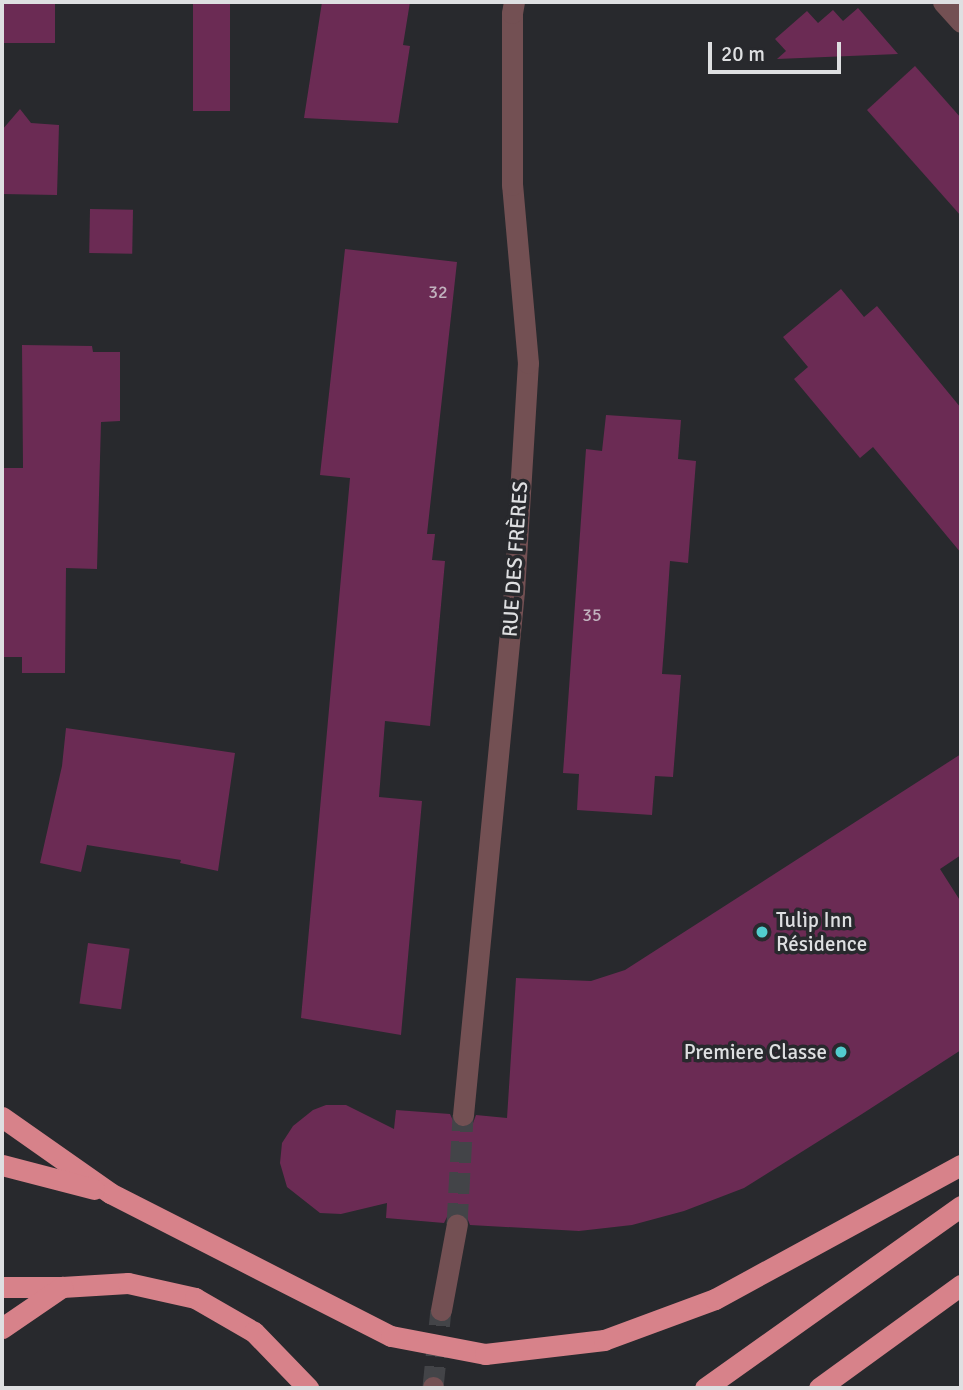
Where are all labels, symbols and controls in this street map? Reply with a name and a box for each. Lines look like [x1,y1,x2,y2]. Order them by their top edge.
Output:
scale bar [711,28,844,72]
text: 20 m [721,41,765,67]
house number: 32 [428,281,448,303]
street label: RUE DES FRÈRES [497,480,533,638]
house number: 35 [582,604,602,626]
place label: Tulip Inn Résidence [776,907,867,957]
marker: Tulip Inn Résidence [754,924,770,940]
place label: Premiere Classe [684,1039,827,1065]
marker: Premiere Classe [833,1044,849,1060]

